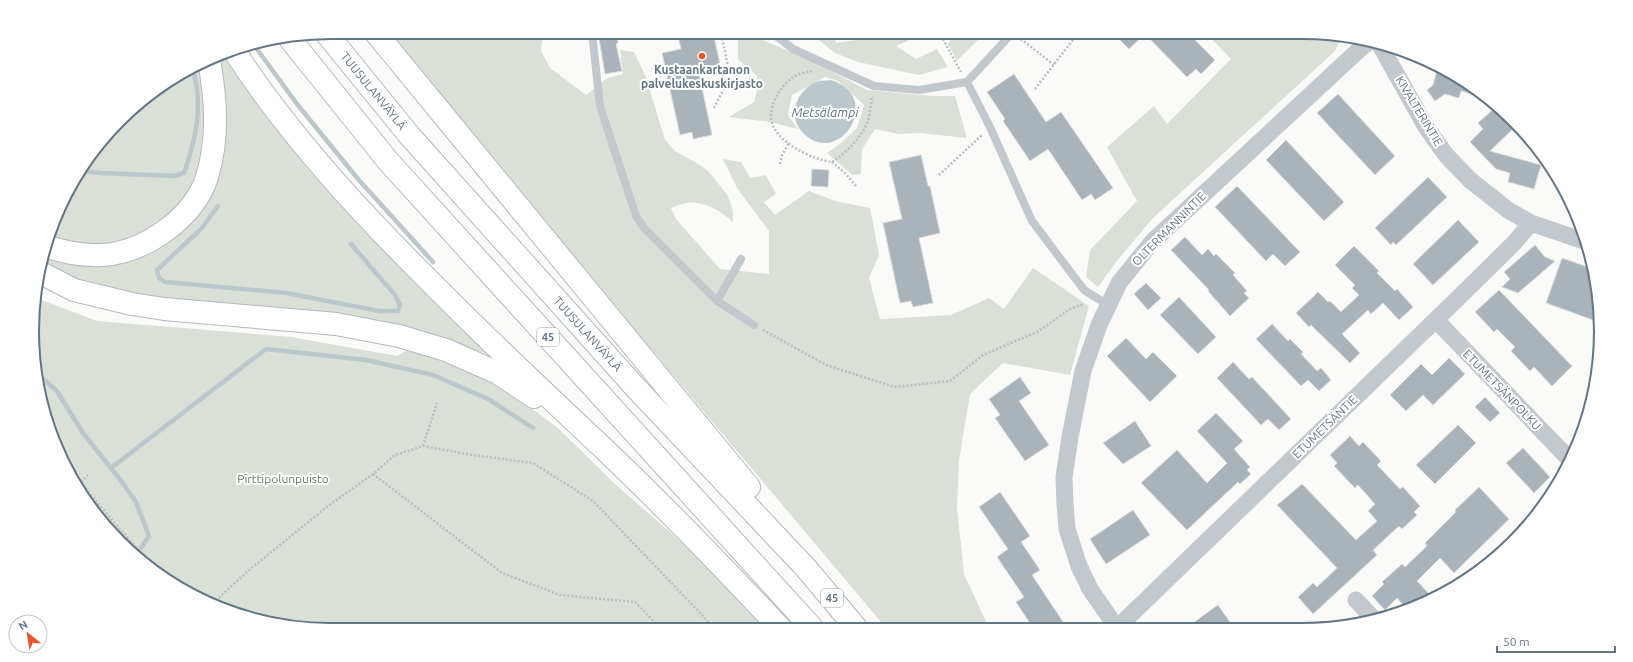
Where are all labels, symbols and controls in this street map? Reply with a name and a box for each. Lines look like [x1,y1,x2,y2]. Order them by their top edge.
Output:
street label: TUUSULANVÄYLÄ [339,50,409,132]
marker: Kustaankartanon palvelukeskuskirjasto [697,51,707,61]
place label: Kustaankartanon palvelukeskuskirjasto [641,63,763,90]
street label: KIVALTERINTIE [1393,73,1446,148]
water label: Metsälampi [792,105,859,119]
street label: OLTERMANNINTIE [1129,189,1208,268]
street label: TUUSULANVÄYLÄ [551,294,625,374]
road number: 45 [537,328,559,346]
street label: ETUMETSÄNPOLKU [1461,347,1544,432]
street label: ETUMETSÄNTIE [1290,392,1360,461]
park label: Pirttipolunpuisto [237,472,329,485]
road number: 45 [821,589,843,607]
north arrow [8,614,48,654]
text: N [16,618,30,633]
scale bar [1497,628,1615,654]
text: 50 m [1503,635,1530,648]

